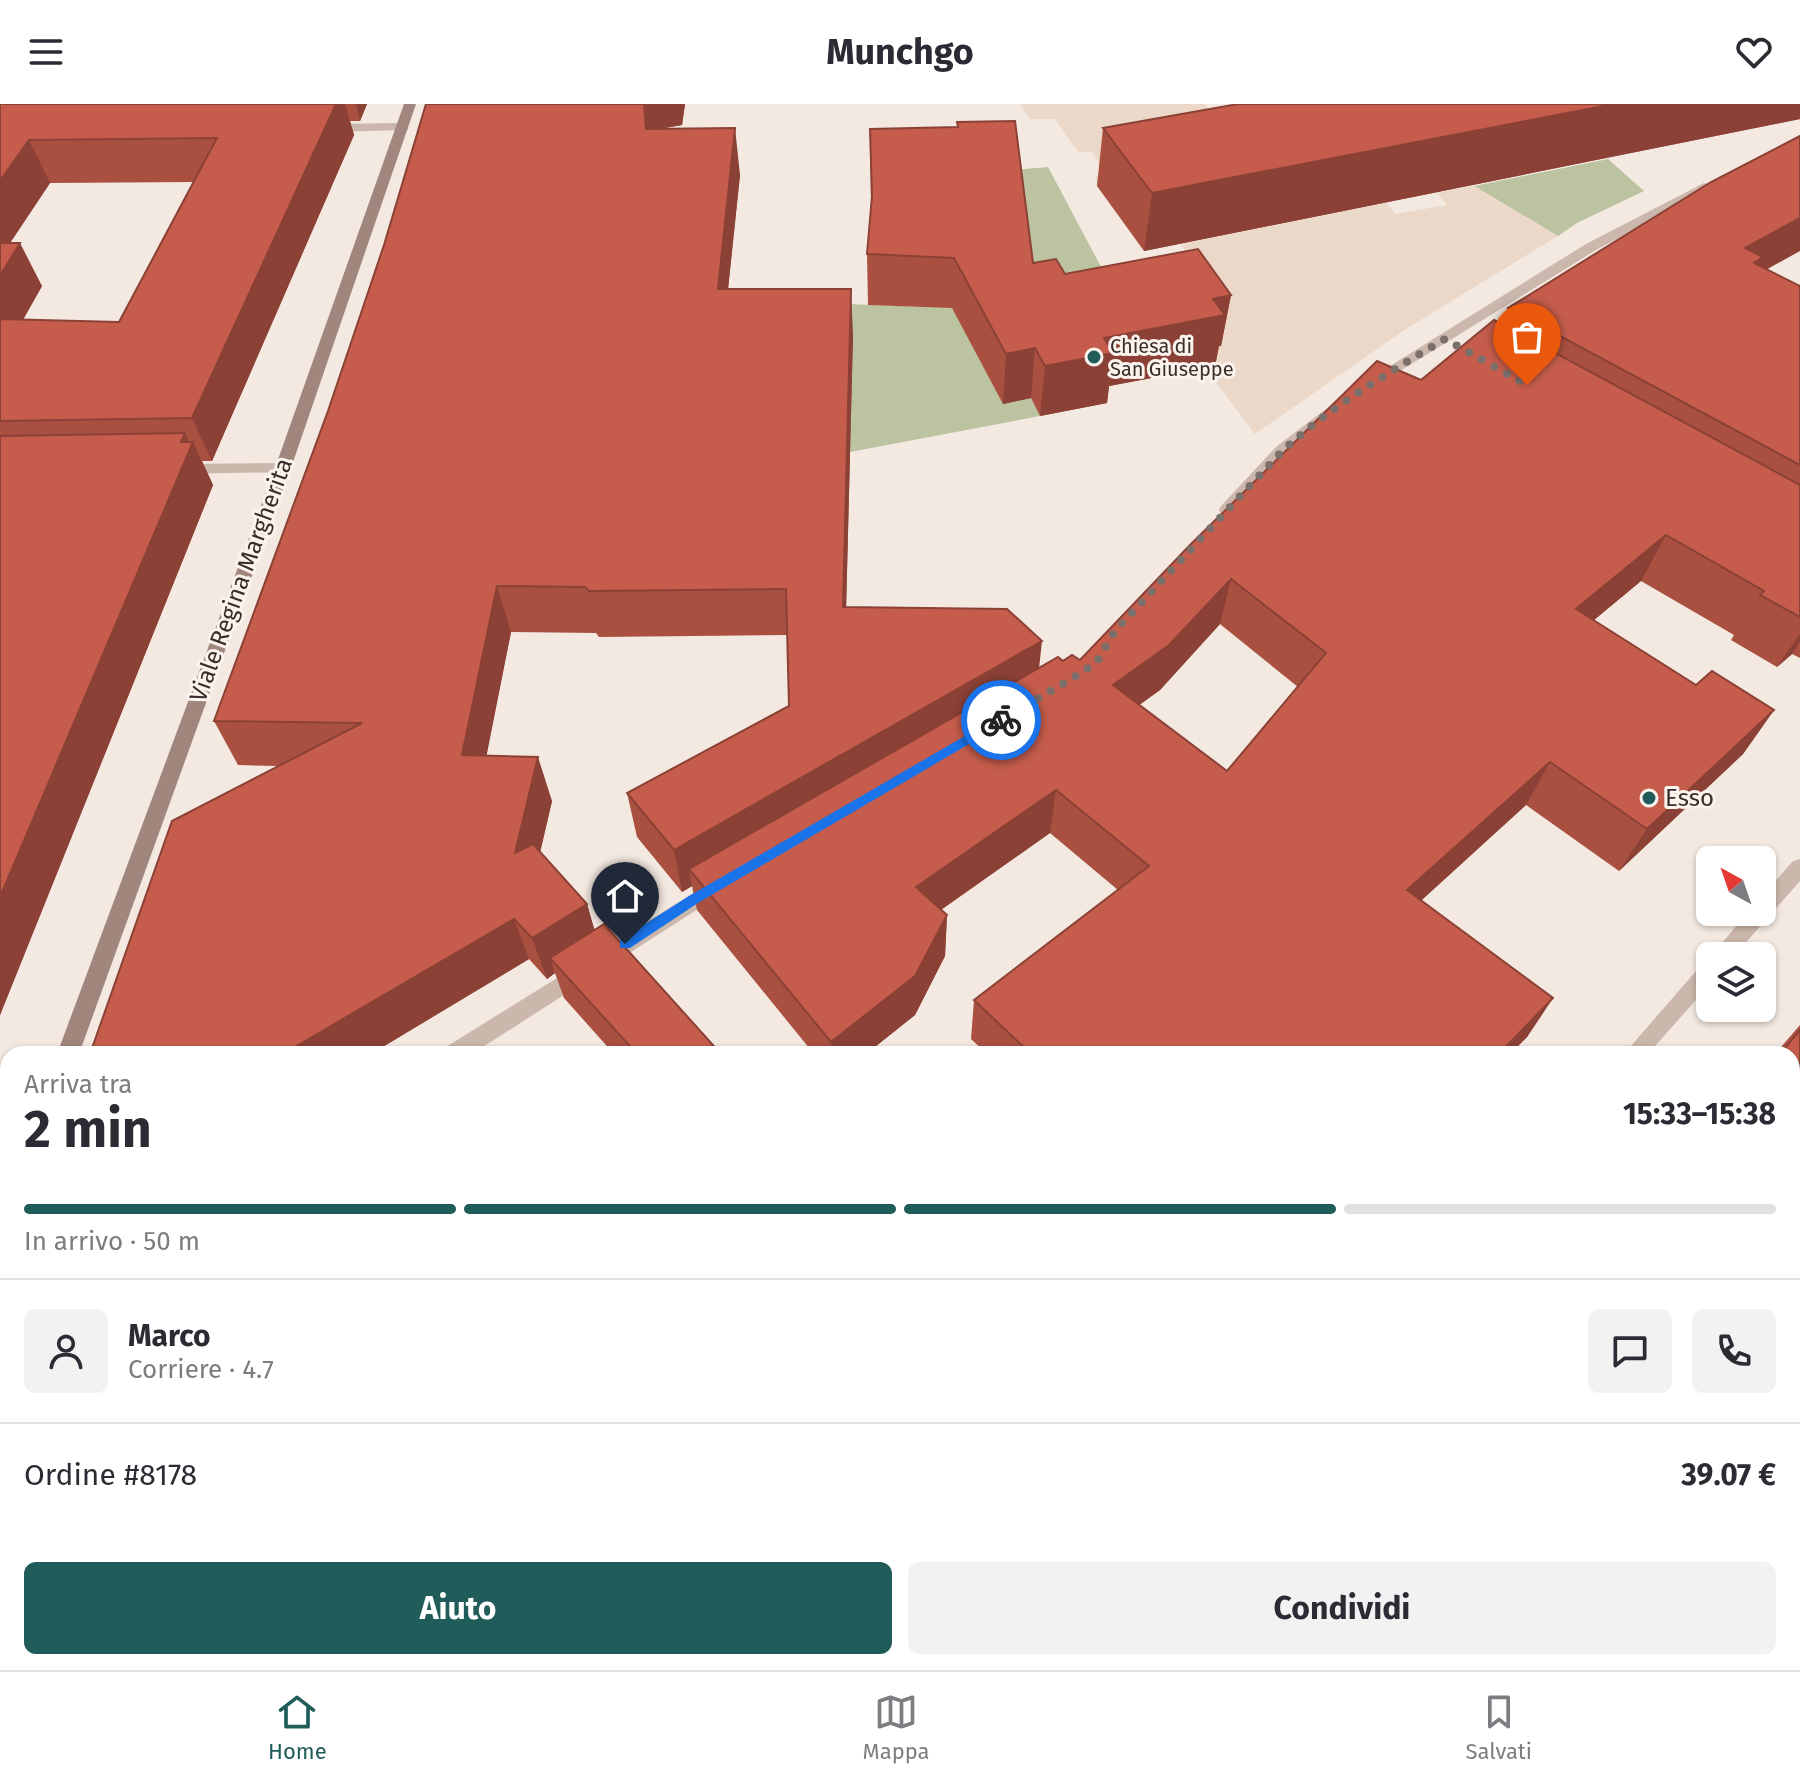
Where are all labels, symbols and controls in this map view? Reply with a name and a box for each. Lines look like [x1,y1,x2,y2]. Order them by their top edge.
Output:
icon: menu [24,30,68,74]
text: Munchgo [826,30,974,74]
icon: heart [1732,30,1776,74]
pin [1493,303,1561,385]
icon: bag [1505,315,1549,359]
place label: Chiesa di San Giuseppe [1110,334,1234,381]
marker: Chiesa di San Giuseppe [1085,348,1103,366]
street label: Viale Regina Margherita [184,454,298,706]
courier [961,680,1041,760]
icon: bike [979,698,1023,742]
place label: Esso [1665,784,1714,812]
marker: Esso [1640,789,1658,807]
north arrow [1696,846,1776,926]
map controls [1696,846,1776,1022]
pin [591,862,659,944]
icon: home [603,874,647,918]
button: layers [1696,942,1776,1022]
text: Arriva tra [24,1069,132,1100]
text: 15:33–15:38 [1623,1096,1776,1132]
text: 2 min [24,1098,152,1161]
text: In arrivo · 50 m [24,1226,200,1257]
button: person [24,1309,108,1393]
button: chat [1588,1309,1672,1393]
button: phone [1692,1309,1776,1393]
text: Marco [128,1318,210,1354]
text: Corriere · 4.7 [128,1354,274,1385]
text: Ordine #8178 [24,1457,197,1493]
text: 39.07 € [1681,1457,1776,1493]
button: Aiuto [24,1562,892,1654]
button: Condividi [908,1562,1776,1654]
tab: Home [268,1690,327,1765]
tab: Mappa [863,1690,930,1765]
tab: Salvati [1465,1690,1532,1765]

